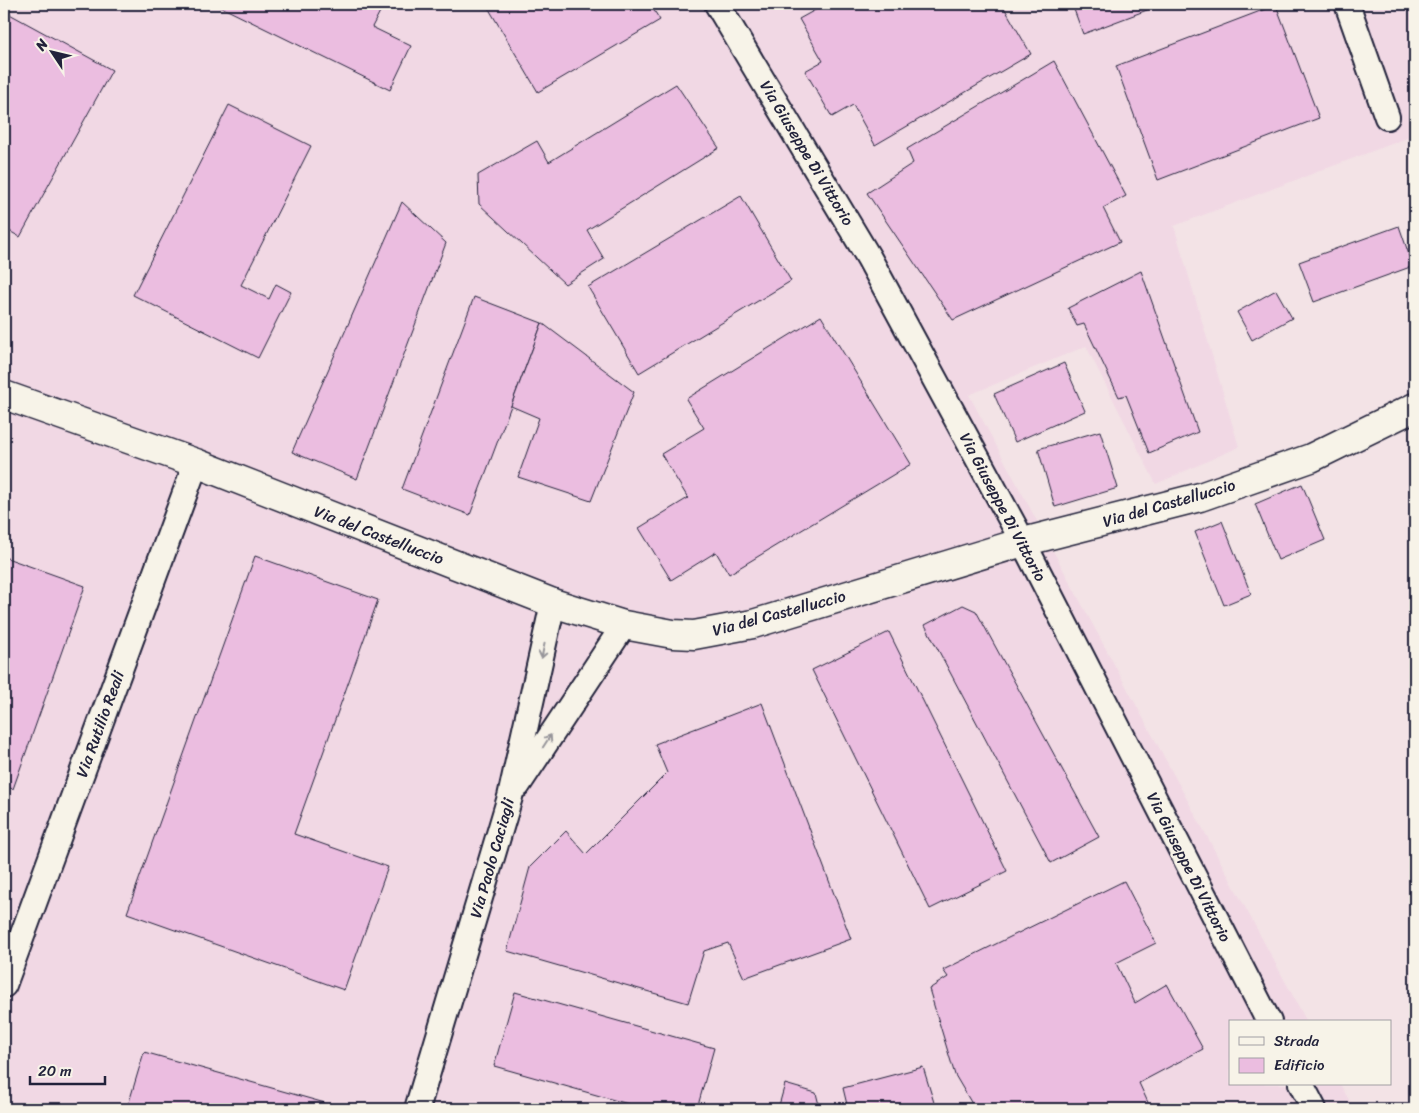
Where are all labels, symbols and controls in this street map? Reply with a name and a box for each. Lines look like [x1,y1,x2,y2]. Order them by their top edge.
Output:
north arrow [28,28,78,78]
text: N [28,33,55,57]
street label: Via Giuseppe Di Vittorio [752,75,862,231]
street label: Via Giuseppe Di Vittorio [951,427,1055,587]
street label: Via del Castelluccio [1099,470,1239,536]
street label: Via del Castelluccio [310,497,448,573]
street label: Via del Castelluccio [709,581,849,645]
one-way arrow [538,642,547,658]
street label: Via Rutilio Reali [67,666,133,781]
one-way arrow [542,735,552,749]
street label: Via Giuseppe Di Vittorio [1138,787,1240,947]
street label: Via Paolo Caciagli [461,794,523,921]
legend [1229,1020,1392,1086]
text: Strada [1274,1028,1320,1054]
text: Edificio [1274,1052,1325,1078]
scale bar [30,1053,105,1085]
text: 20 m [38,1058,72,1084]

